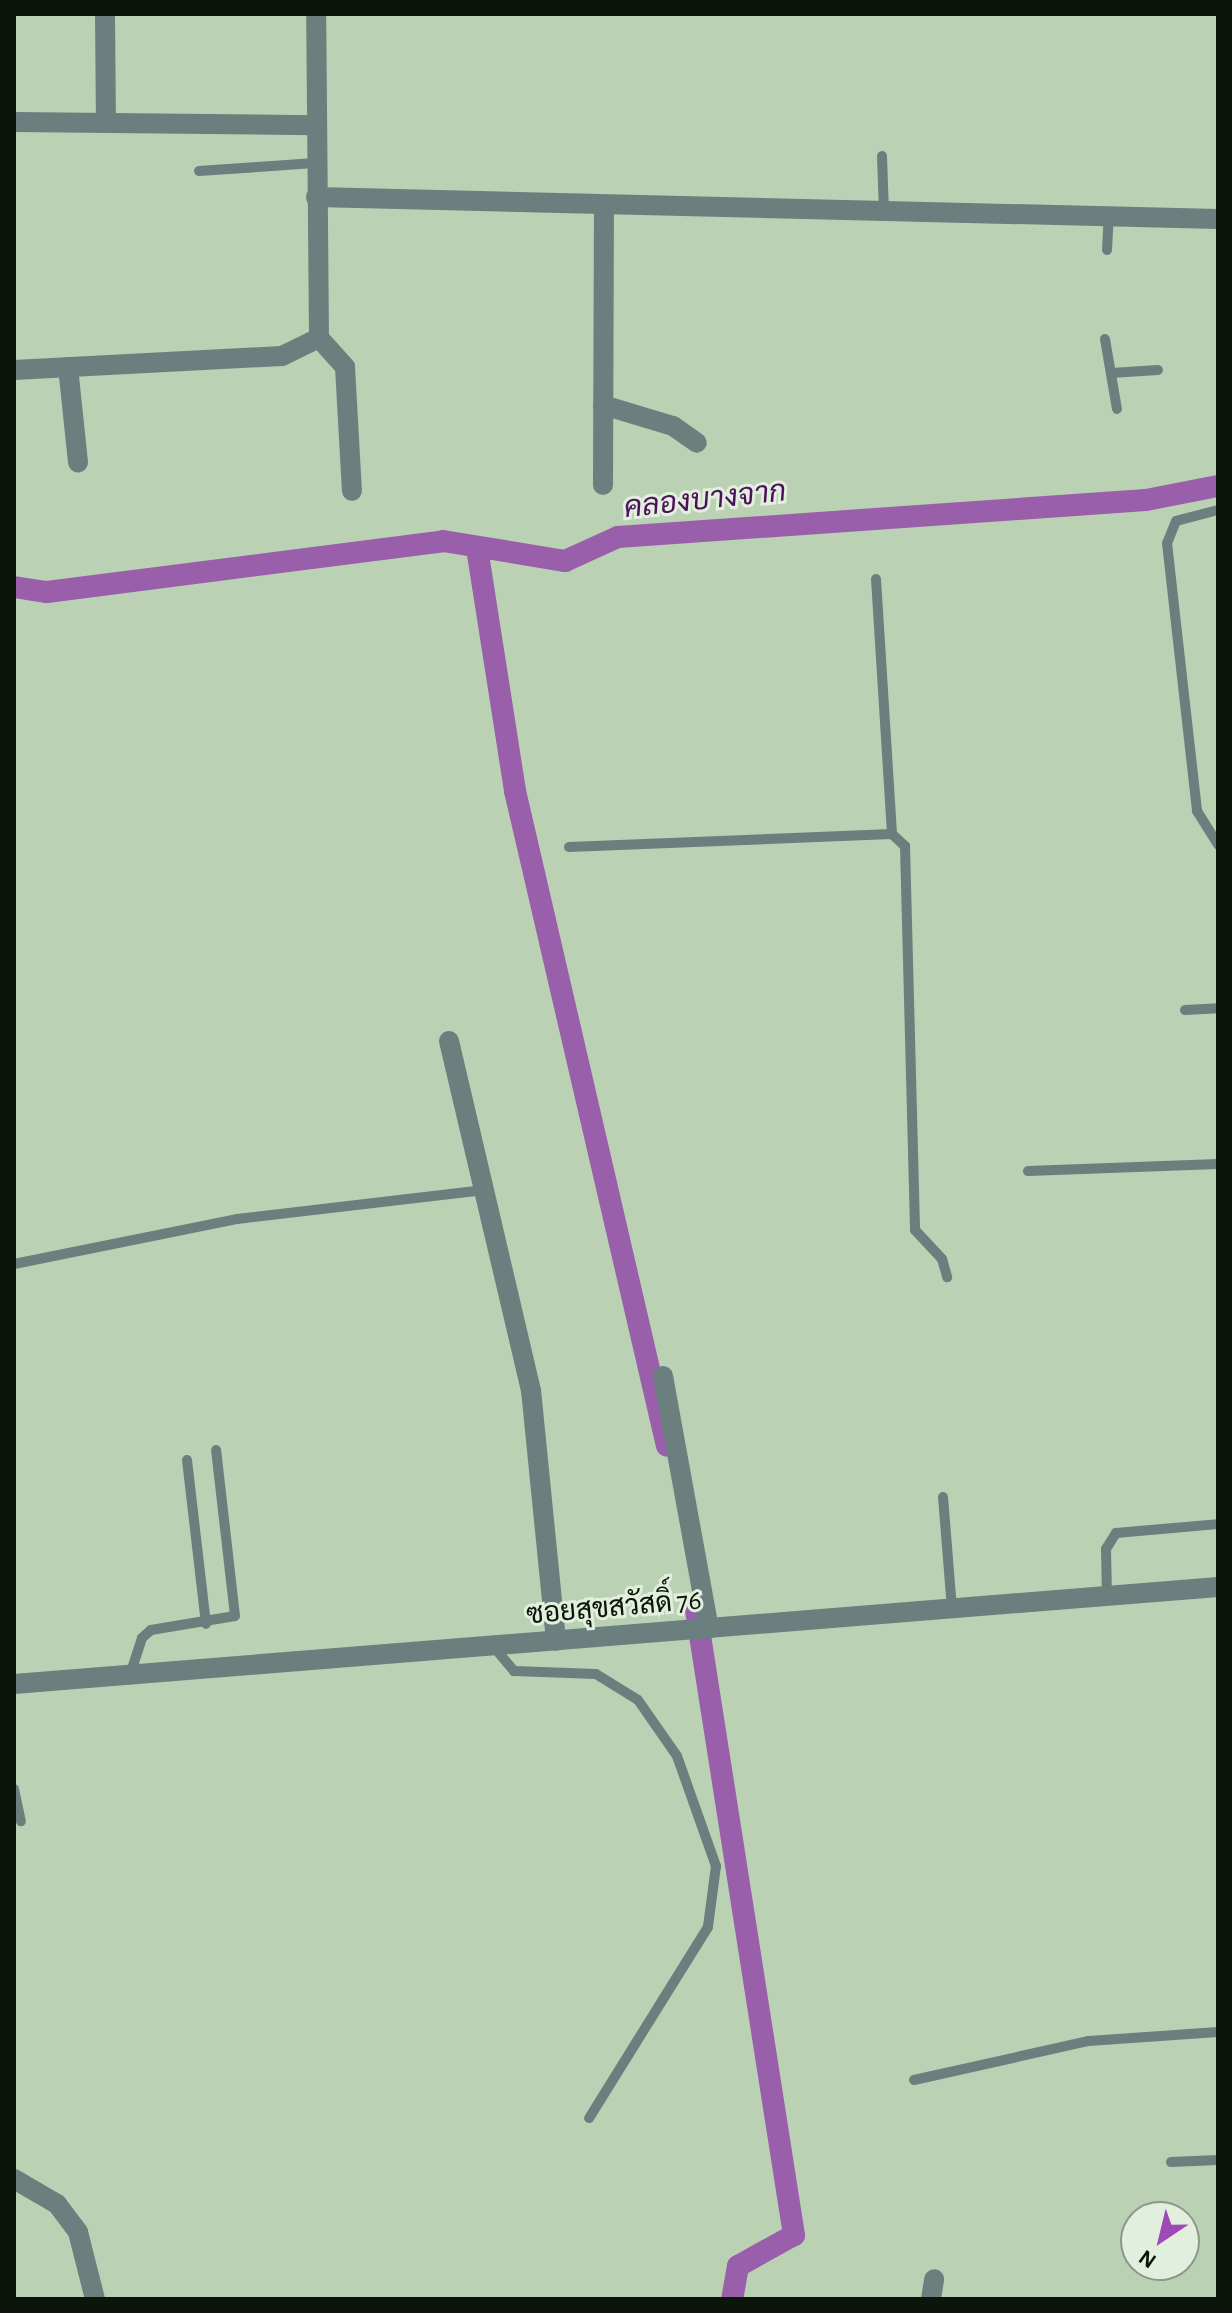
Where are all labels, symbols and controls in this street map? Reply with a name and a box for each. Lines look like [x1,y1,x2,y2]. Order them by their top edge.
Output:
water label: คลองบางจาก [622,474,788,526]
street label: ซอยสุขสวัสดิ์ 76 [525,1584,703,1632]
north arrow [1120,2201,1200,2281]
text: N [1135,2246,1160,2272]

